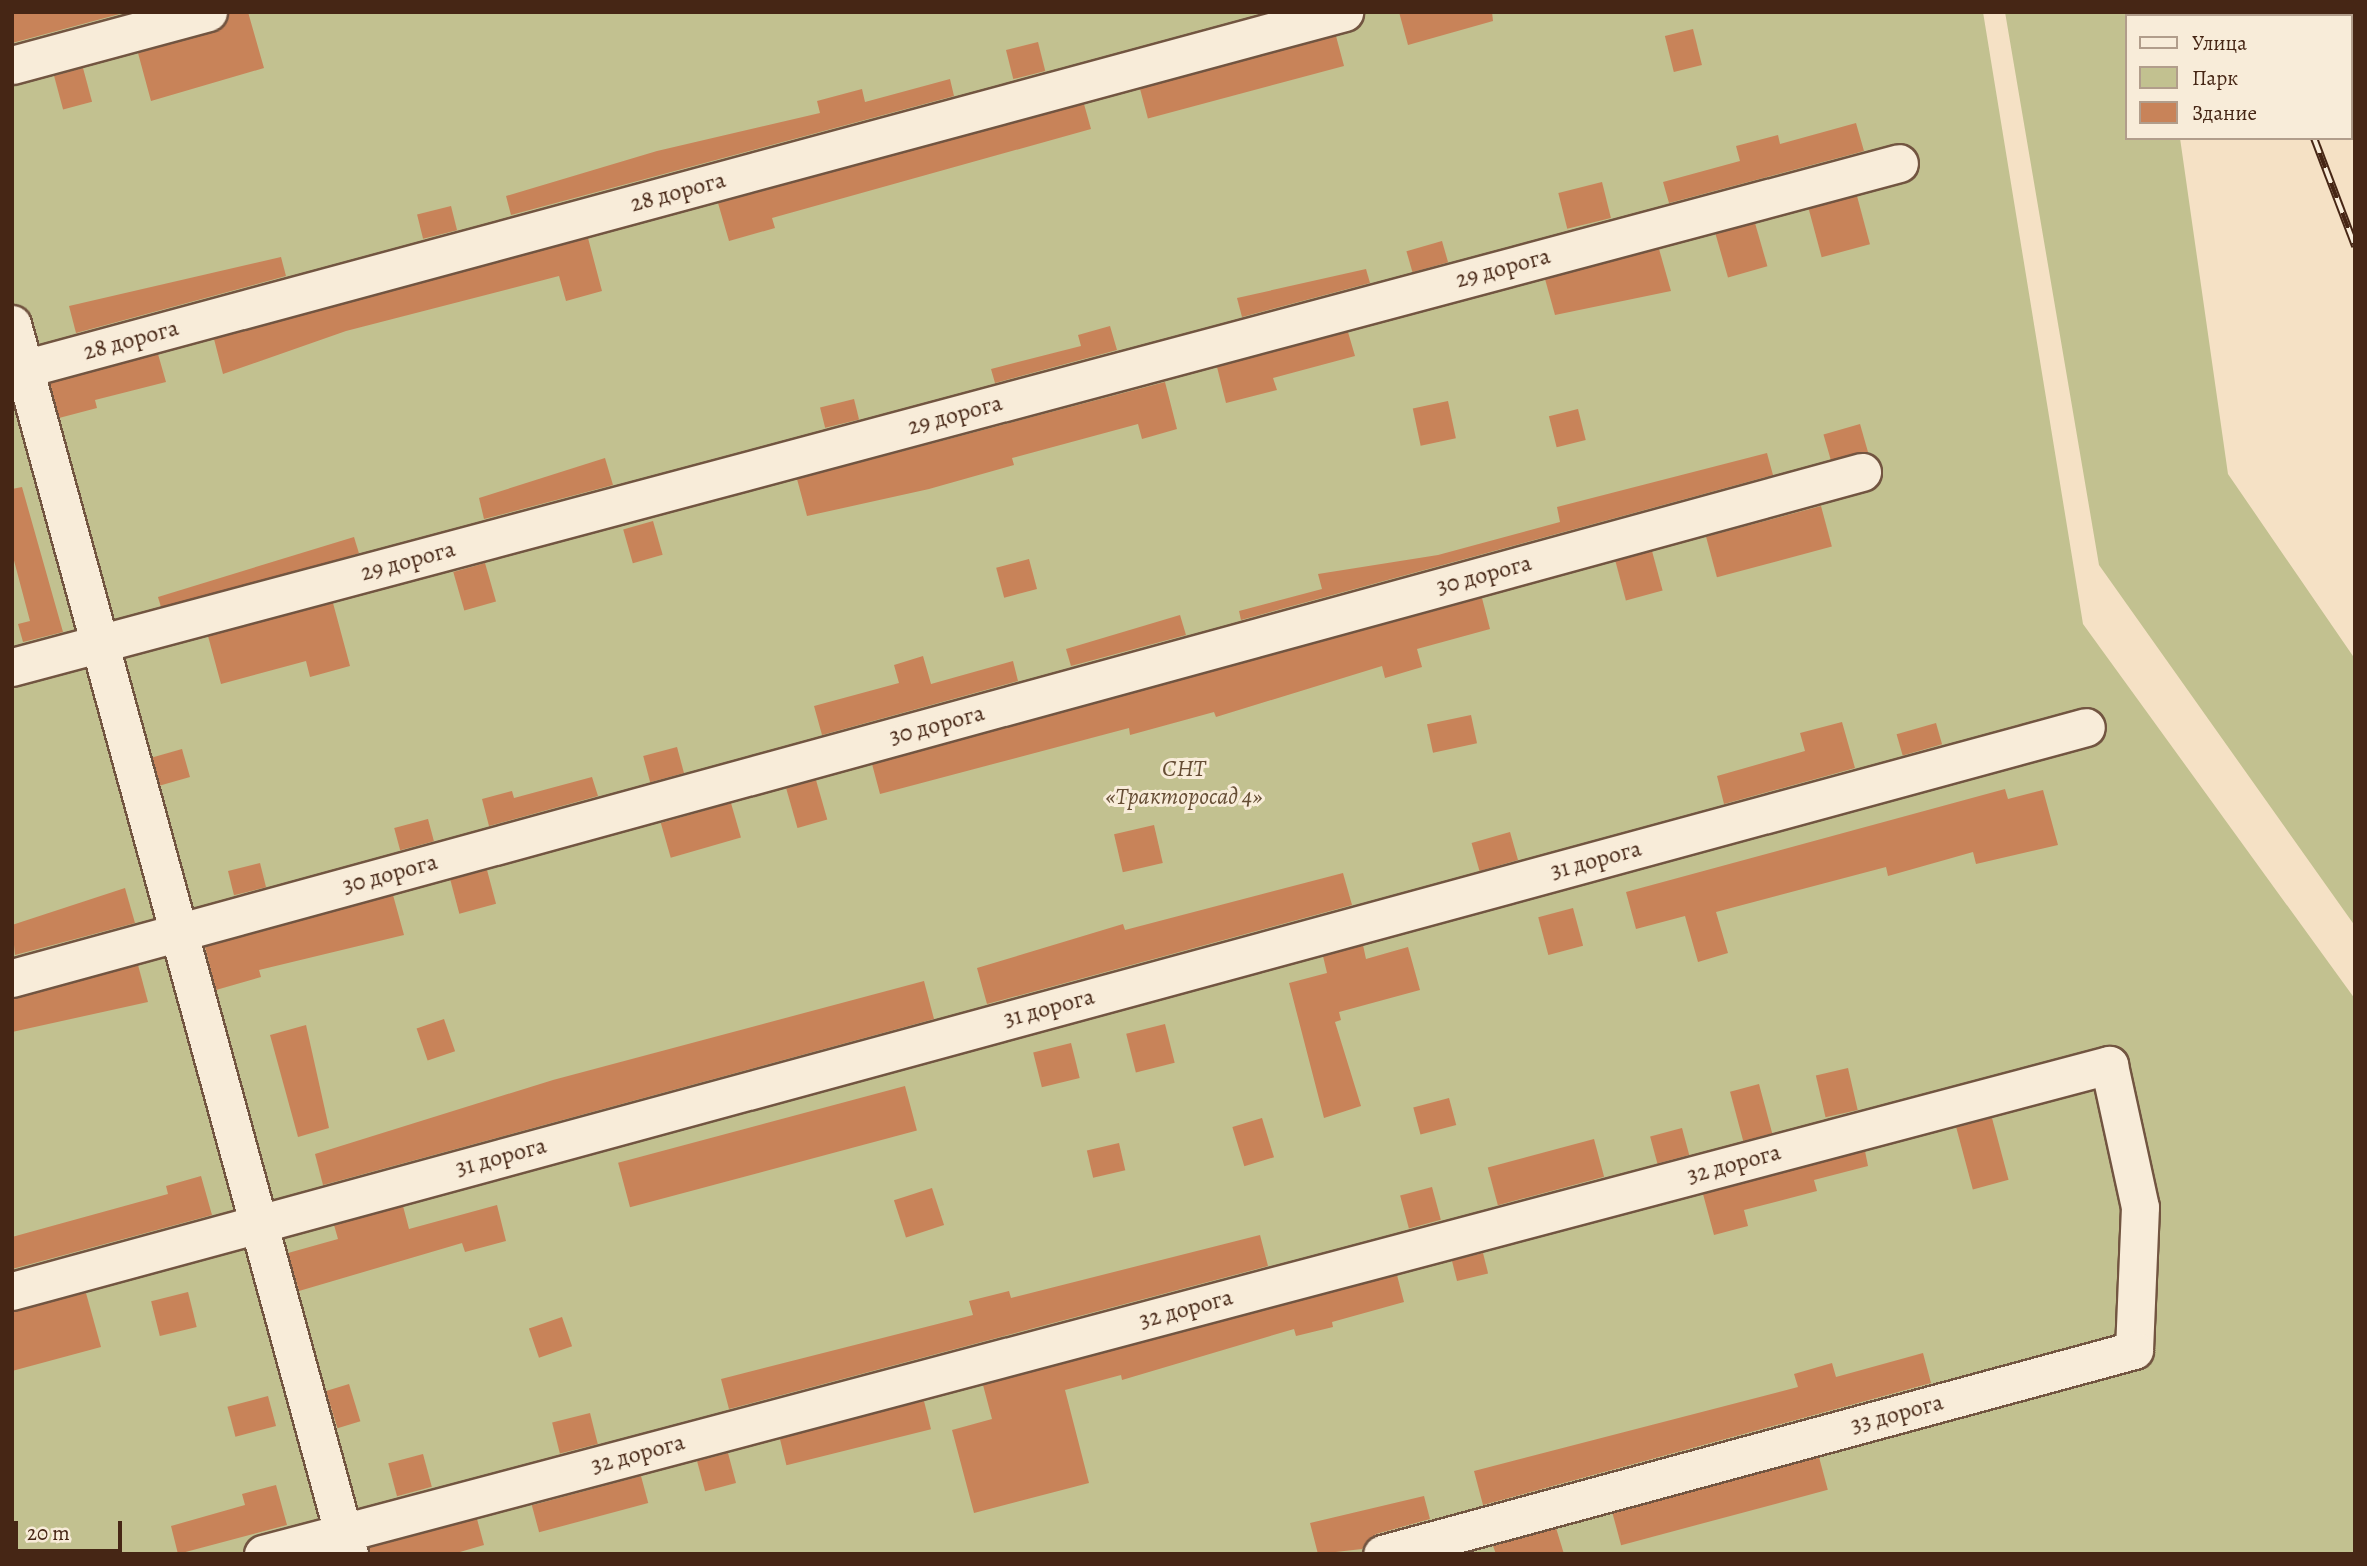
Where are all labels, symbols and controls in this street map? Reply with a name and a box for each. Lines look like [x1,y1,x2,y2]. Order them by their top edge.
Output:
legend [2126,14,2353,140]
text: Улица [2192,29,2247,57]
text: Парк [2192,64,2238,92]
text: Здание [2192,99,2257,127]
street label: 28 дорога [627,165,729,219]
street label: 29 дорога [1453,242,1553,294]
street label: 28 дорога [80,313,182,367]
street label: 29 дорога [905,389,1005,441]
street label: 29 дорога [358,535,458,587]
street label: 30 дорога [1433,548,1535,602]
street label: 30 дорога [886,698,988,752]
park label: СНТ «Тракторосад 4» [1106,755,1262,811]
street label: 31 дорога [1547,834,1645,886]
street label: 30 дорога [339,847,441,901]
street label: 31 дорога [1000,982,1098,1034]
street label: 31 дорога [452,1131,550,1183]
street label: 32 дорога [1684,1138,1784,1190]
street label: 32 дорога [1136,1283,1236,1335]
street label: 33 дорога [1848,1388,1946,1440]
street label: 32 дорога [588,1428,688,1480]
scale bar [18,1506,126,1550]
text: 20 m [27,1519,70,1547]

